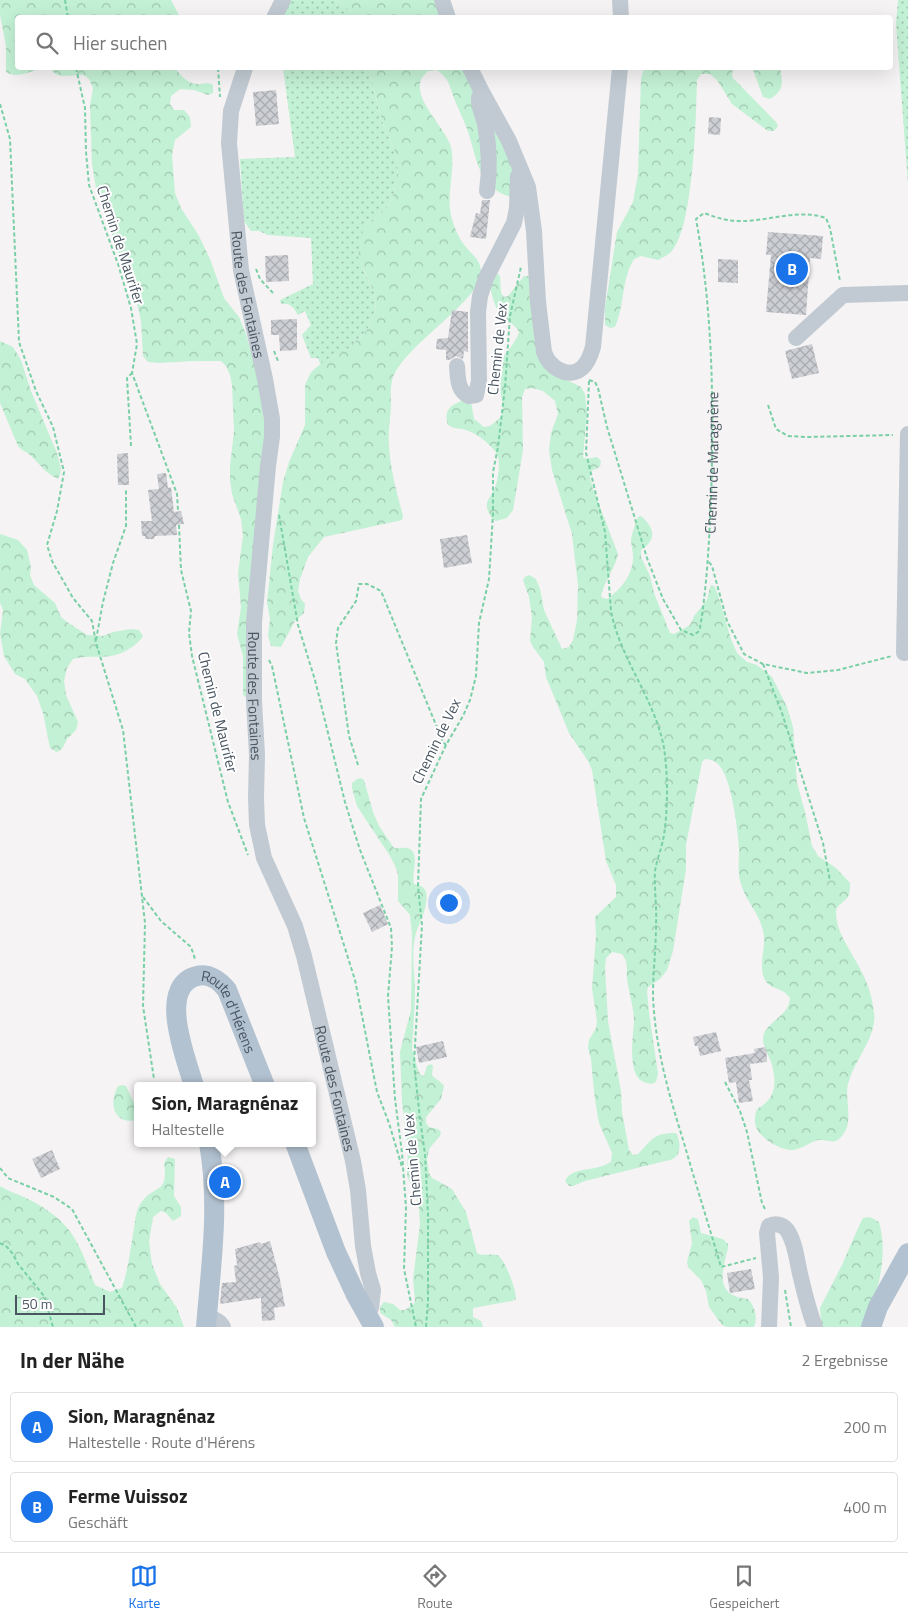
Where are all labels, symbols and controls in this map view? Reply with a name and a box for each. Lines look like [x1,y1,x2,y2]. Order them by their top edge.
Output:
search box [15,15,893,70]
text: Hier suchen [73,28,168,57]
icon: search [33,29,61,57]
street label: Chemin de Maurifer [91,183,151,307]
street label: Route des Fontaines [226,230,272,360]
pin: B [776,250,808,288]
street label: Chemin de Vex [481,302,513,396]
street label: Chemin de Maragnène [698,392,724,534]
street label: Route des Fontaines [242,631,269,761]
street label: Chemin de Maurifer [192,649,244,775]
street label: Chemin de Vex [405,694,467,788]
your location [436,890,462,916]
street label: Route d'Hérens [199,964,262,1057]
street label: Route des Fontaines [309,1023,362,1154]
popup [134,1082,316,1147]
text: Sion, Maragnénaz [151,1088,299,1117]
street label: Chemin de Vex [397,1113,427,1207]
text: Haltestelle [151,1117,224,1141]
pin: A [209,1163,241,1201]
scale bar [15,1292,105,1315]
text: 50 m [22,1293,52,1314]
text: In der Nähe [20,1344,125,1376]
text: 2 Ergebnisse [801,1348,888,1372]
text: Sion, Maragnénaz [68,1401,215,1430]
text: A [32,1415,42,1439]
text: 200 m [843,1415,887,1439]
text: Haltestelle · Route d'Hérens [68,1430,255,1454]
text: Ferme Vuissoz [68,1481,188,1510]
text: B [32,1495,42,1519]
text: 400 m [843,1495,887,1519]
text: Geschäft [68,1510,128,1534]
tab: Karte [128,1562,160,1613]
tab: Route [417,1562,452,1613]
tab: Gespeichert [709,1562,780,1613]

